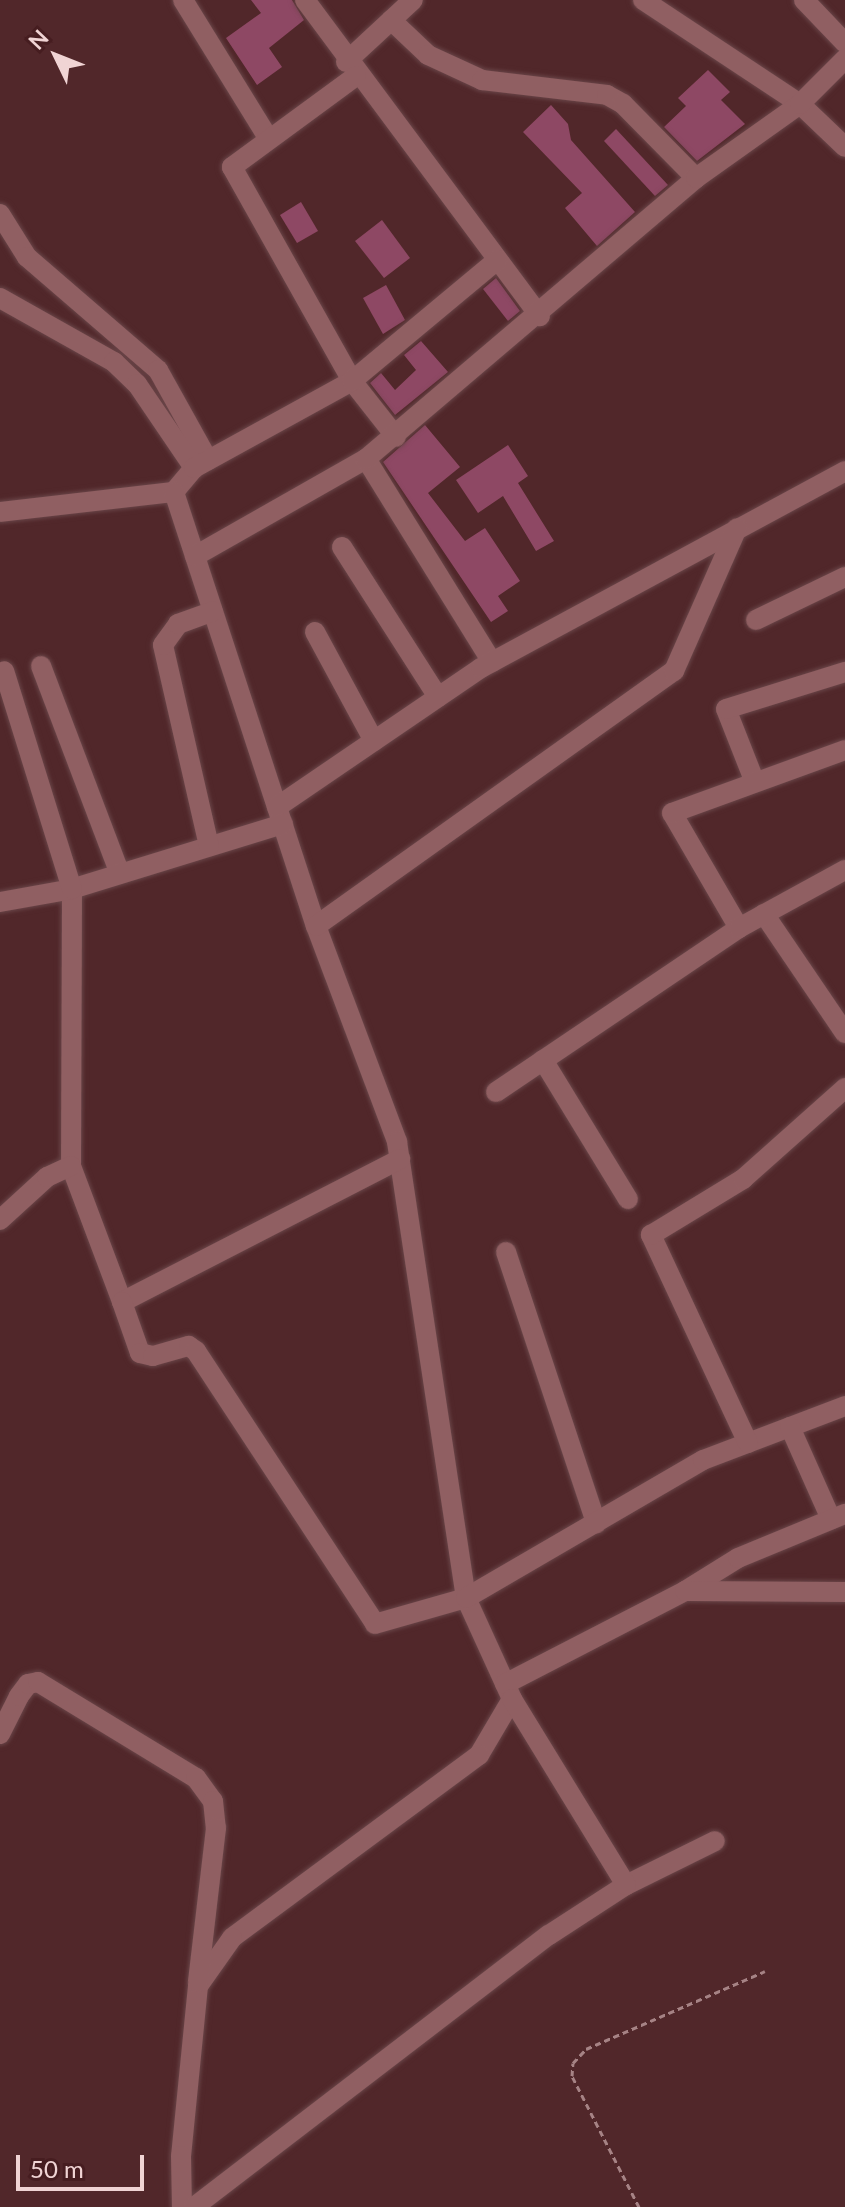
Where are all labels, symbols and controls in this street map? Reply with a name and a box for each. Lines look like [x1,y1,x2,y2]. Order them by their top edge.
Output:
north arrow [16,16,96,96]
text: N [22,24,54,55]
scale bar [20,2139,148,2189]
text: 50 m [30,2154,84,2183]

